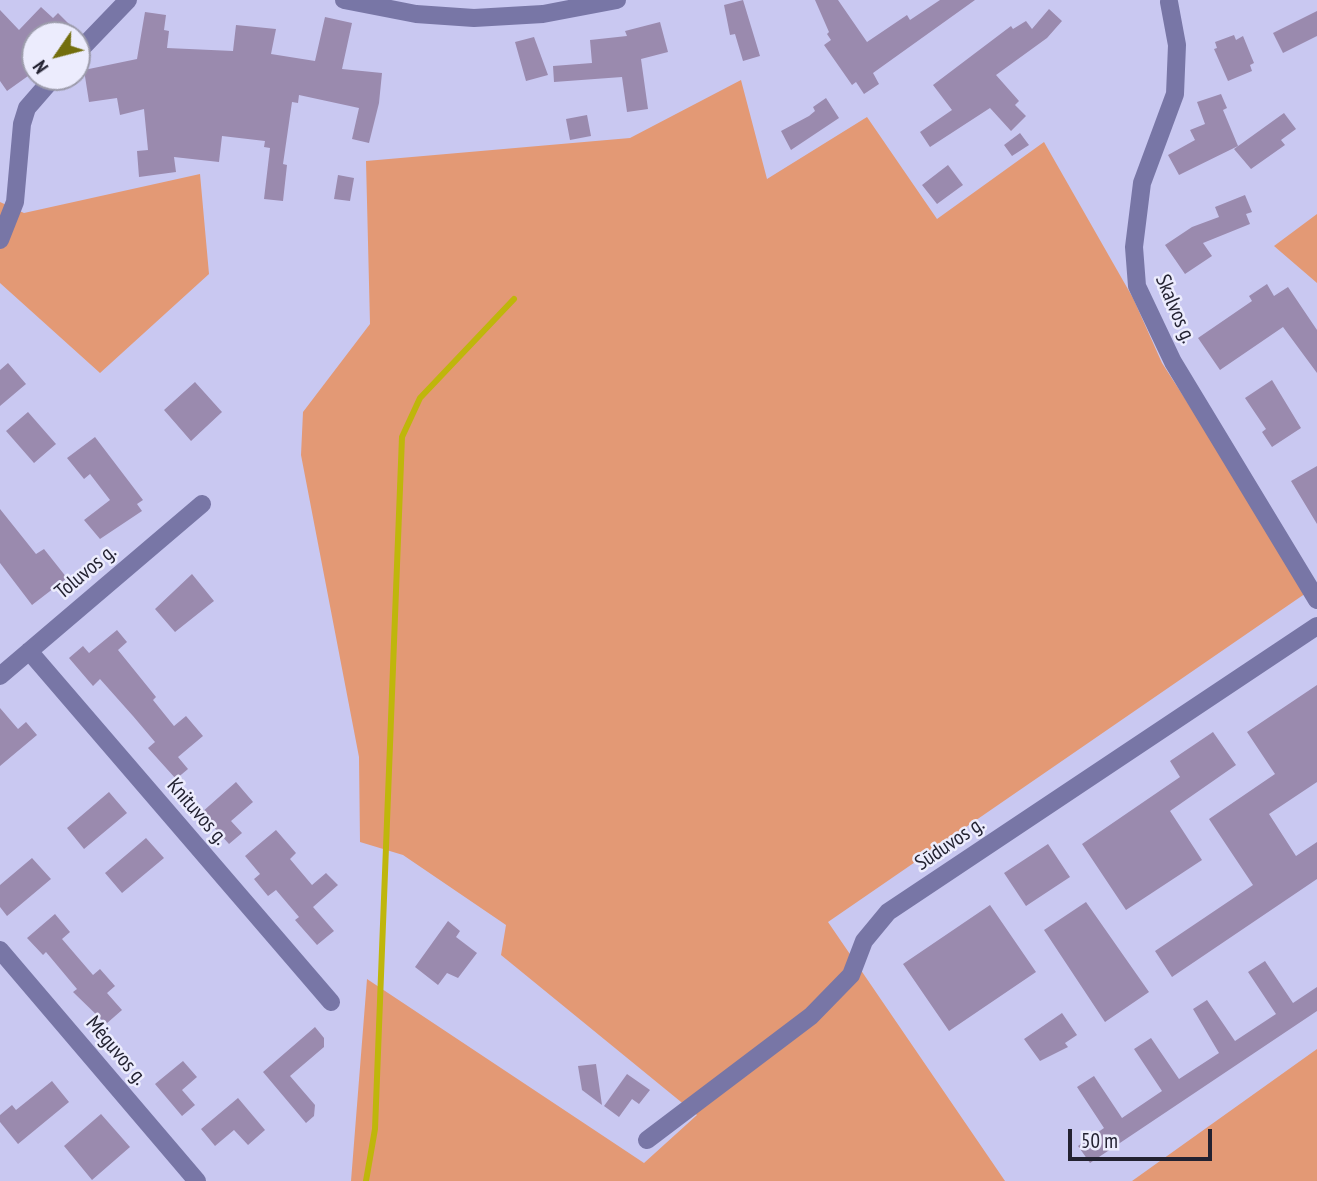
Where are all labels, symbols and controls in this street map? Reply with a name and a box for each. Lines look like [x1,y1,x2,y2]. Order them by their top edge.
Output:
north arrow [21,21,91,91]
text: N [28,56,53,78]
street label: Skalvos g. [1149,271,1201,347]
street label: Toluvos g. [50,539,122,605]
street label: Knituvos g. [161,773,233,851]
street label: Sūduvos g. [911,812,989,876]
street label: Mėguvos g. [80,1012,152,1090]
scale bar [1072,1114,1216,1158]
text: 50 m [1081,1127,1118,1154]

